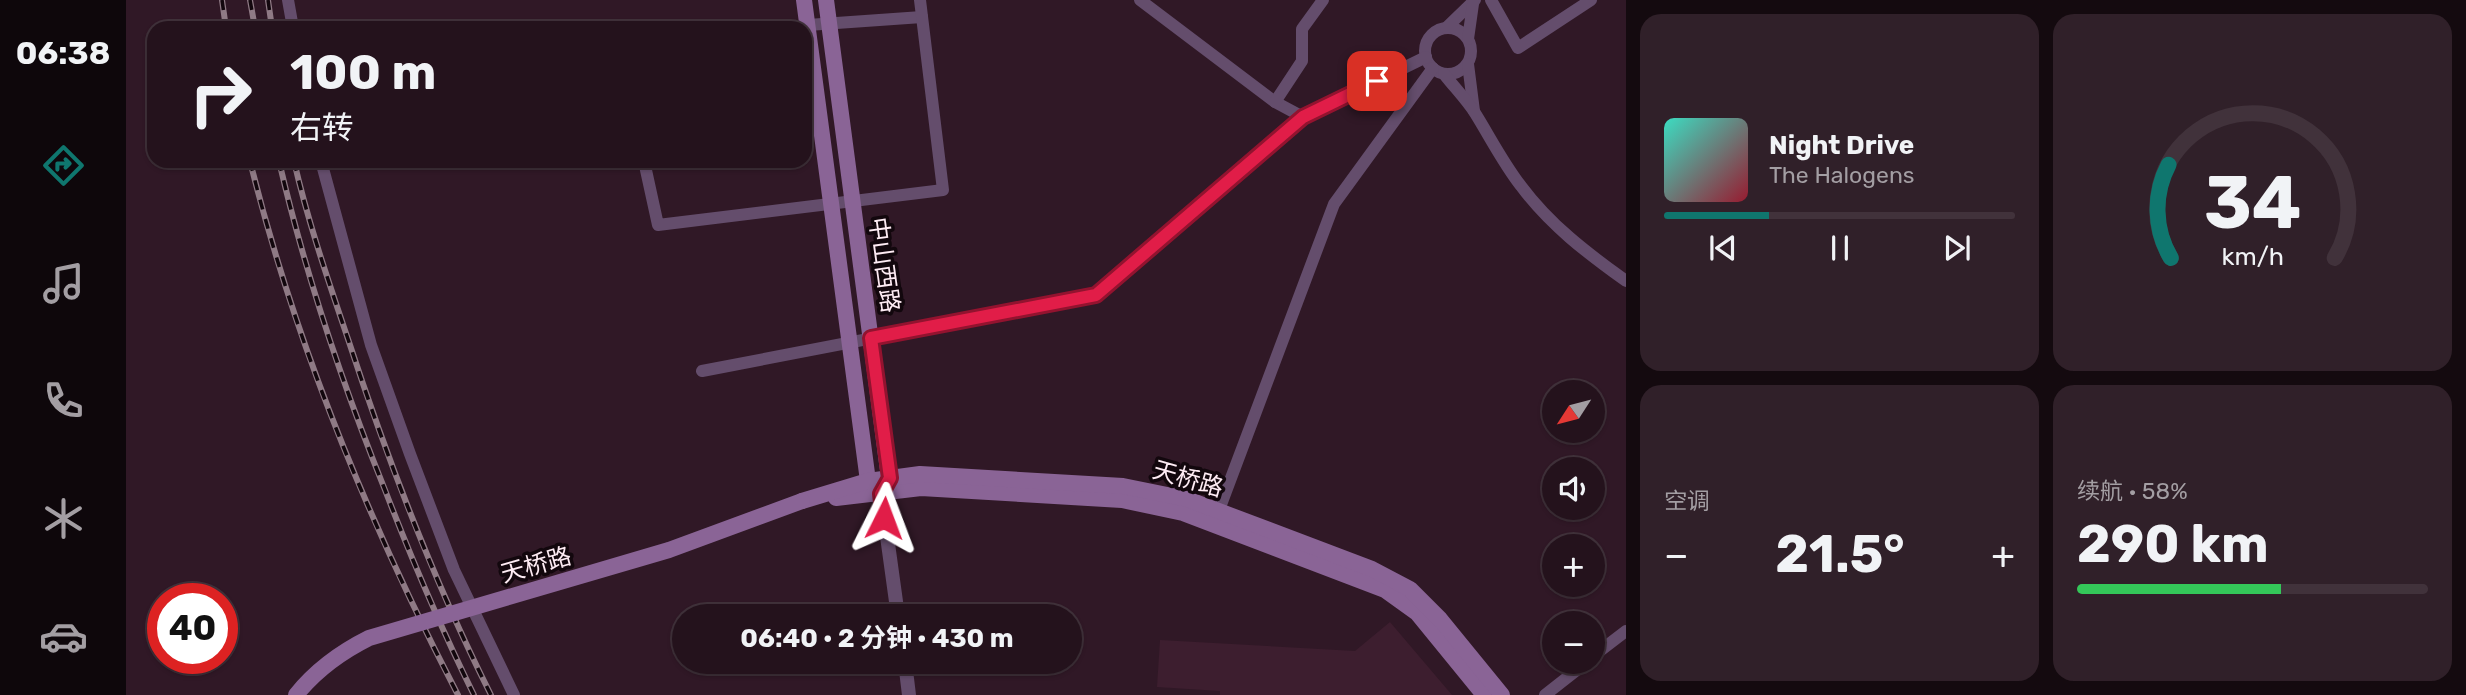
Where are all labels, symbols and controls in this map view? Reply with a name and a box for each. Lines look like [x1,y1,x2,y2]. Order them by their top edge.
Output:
text: 06:38 [16,34,110,72]
text: 100 m [290,43,436,101]
icon: right [175,49,266,140]
pin [1347,51,1407,111]
icon: arrive [1358,62,1396,100]
text: 右转 [290,109,354,147]
text: Night Drive [1769,130,1914,161]
icon: directions [39,141,88,190]
text: The Halogens [1769,161,1915,189]
text: 34 [2204,161,2301,247]
street label: 中山西路 [863,216,905,314]
icon: previous [1704,229,1742,267]
icon: pause [1821,229,1859,267]
icon: next [1938,229,1976,267]
text: km/h [2221,242,2284,271]
icon: music [39,259,88,308]
icon: phone [39,376,88,425]
north arrow [1542,380,1605,443]
map controls [1542,380,1605,674]
street label: 天桥路 [1150,456,1226,502]
button: sound [1542,457,1605,520]
text: 续航 · 58% [2077,477,2188,505]
position arrow [847,481,921,555]
text: 空调 [1664,487,1710,515]
icon: climate [39,494,88,543]
text: 290 km [2077,513,2269,575]
text: 21.5° [1775,523,1905,585]
text: − [1664,532,1689,578]
text: + [1991,532,2015,578]
button: + [1542,534,1605,597]
street label: 天桥路 [498,542,574,588]
speed limit sign: 40 [147,583,238,674]
button: − [1542,611,1605,674]
icon: car [39,612,88,661]
text: 06:40 · 2 分钟 · 430 m [740,623,1014,654]

